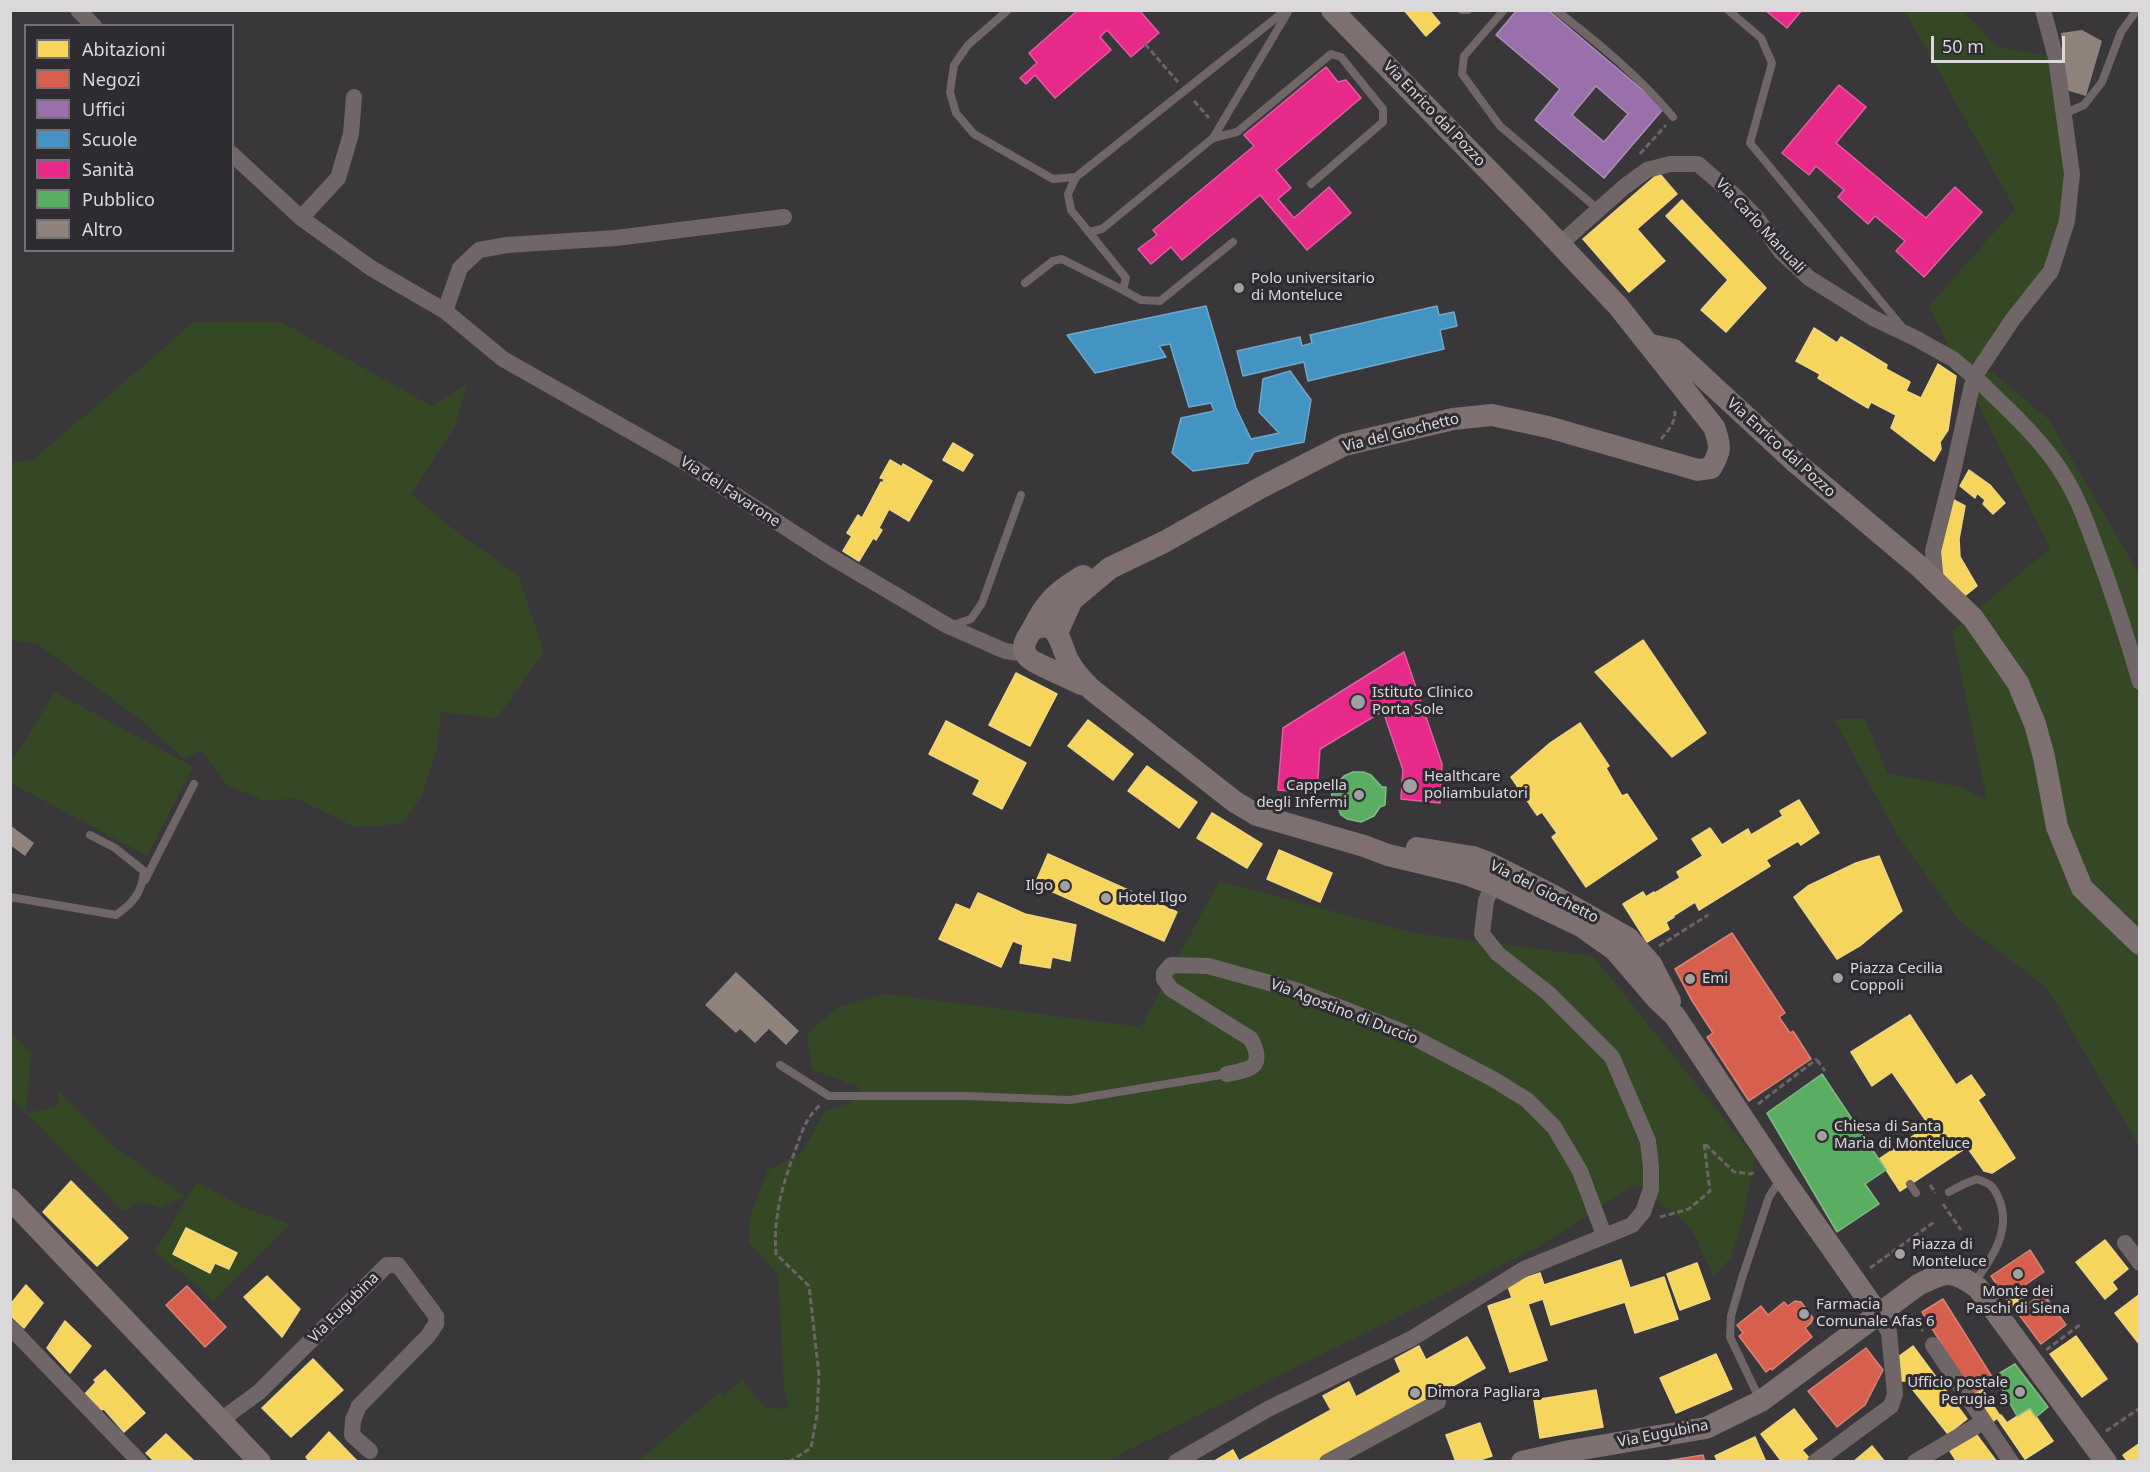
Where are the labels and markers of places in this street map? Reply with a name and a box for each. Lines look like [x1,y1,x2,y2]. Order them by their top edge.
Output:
place label: Polo universitario di Monteluce [1251,270,1375,305]
marker: Polo universitario di Monteluce [1232,281,1246,295]
place label: Istituto Clinico Porta Sole [1372,684,1473,719]
marker: Istituto Clinico Porta Sole [1349,693,1367,711]
place label: Healthcare poliambulatori [1424,768,1528,803]
place label: Cappella degli Infermi [1256,777,1347,812]
marker: Healthcare poliambulatori [1401,777,1419,795]
marker: Cappella degli Infermi [1352,788,1366,802]
place label: Ilgo [1026,877,1053,895]
marker: Ilgo [1058,879,1072,893]
place label: Hotel Ilgo [1118,889,1187,907]
marker: Hotel Ilgo [1099,891,1113,905]
place label: Piazza Cecilia Coppoli [1850,960,1943,995]
place label: Emi [1702,970,1728,988]
marker: Piazza Cecilia Coppoli [1831,971,1845,985]
marker: Emi [1683,972,1697,986]
place label: Chiesa di Santa Maria di Monteluce [1834,1118,1970,1153]
marker: Chiesa di Santa Maria di Monteluce [1815,1129,1829,1143]
place label: Piazza di Monteluce [1912,1236,1987,1271]
marker: Piazza di Monteluce [1893,1247,1907,1261]
marker: Monte dei Paschi di Siena [2011,1267,2025,1281]
place label: Monte dei Paschi di Siena [1966,1283,2070,1318]
place label: Farmacia Comunale Afas 6 [1816,1296,1935,1331]
marker: Farmacia Comunale Afas 6 [1797,1307,1811,1321]
place label: Ufficio postale Perugia 3 [1907,1374,2008,1409]
place label: Dimora Pagliara [1427,1384,1540,1402]
marker: Ufficio postale Perugia 3 [2013,1385,2027,1399]
marker: Dimora Pagliara [1408,1386,1422,1400]

